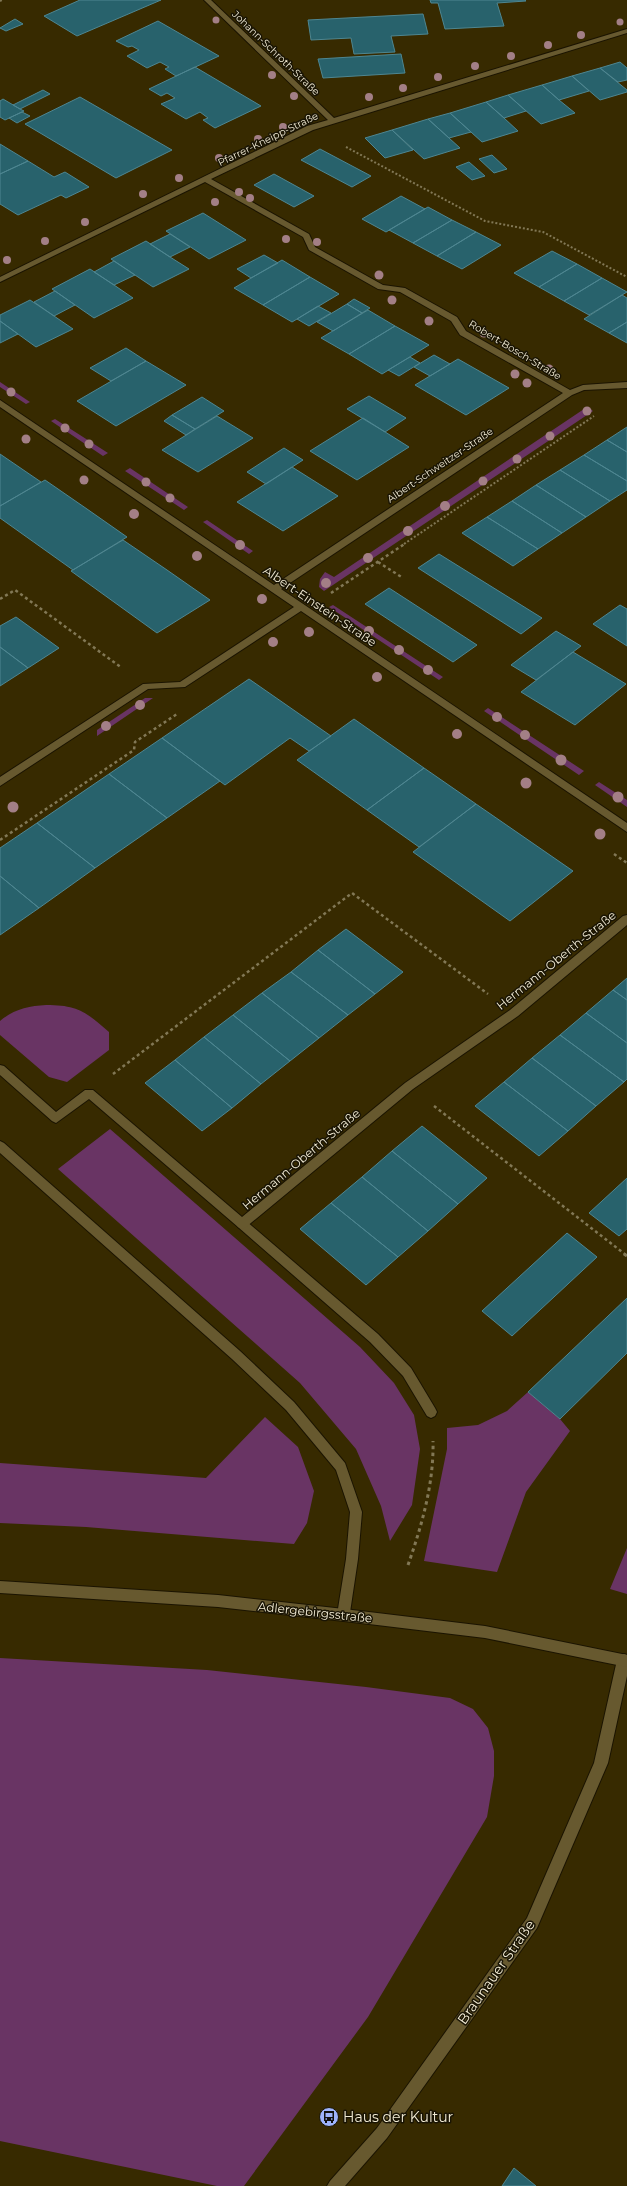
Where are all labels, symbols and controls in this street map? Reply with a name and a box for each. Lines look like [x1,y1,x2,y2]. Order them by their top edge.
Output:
street label: Johann-Schroth-Straße [229,7,322,98]
street label: Pfarrer-Kneipp-Straße [216,109,320,169]
street label: Robert-Bosch-Straße [467,317,563,383]
street label: Albert-Schweitzer-Straße [384,425,496,505]
street label: Albert-Einstein-Straße [261,563,379,649]
street label: Hermann-Oberth-Straße [493,907,619,1013]
street label: Hermann-Oberth-Straße [239,1105,363,1213]
street label: Adlergebirgsstraße [257,1599,373,1625]
street label: Braunauer Straße [453,1916,539,2028]
bus stop icon: Haus der Kultur [318,2106,340,2128]
place label: Haus der Kultur [343,2108,454,2126]

